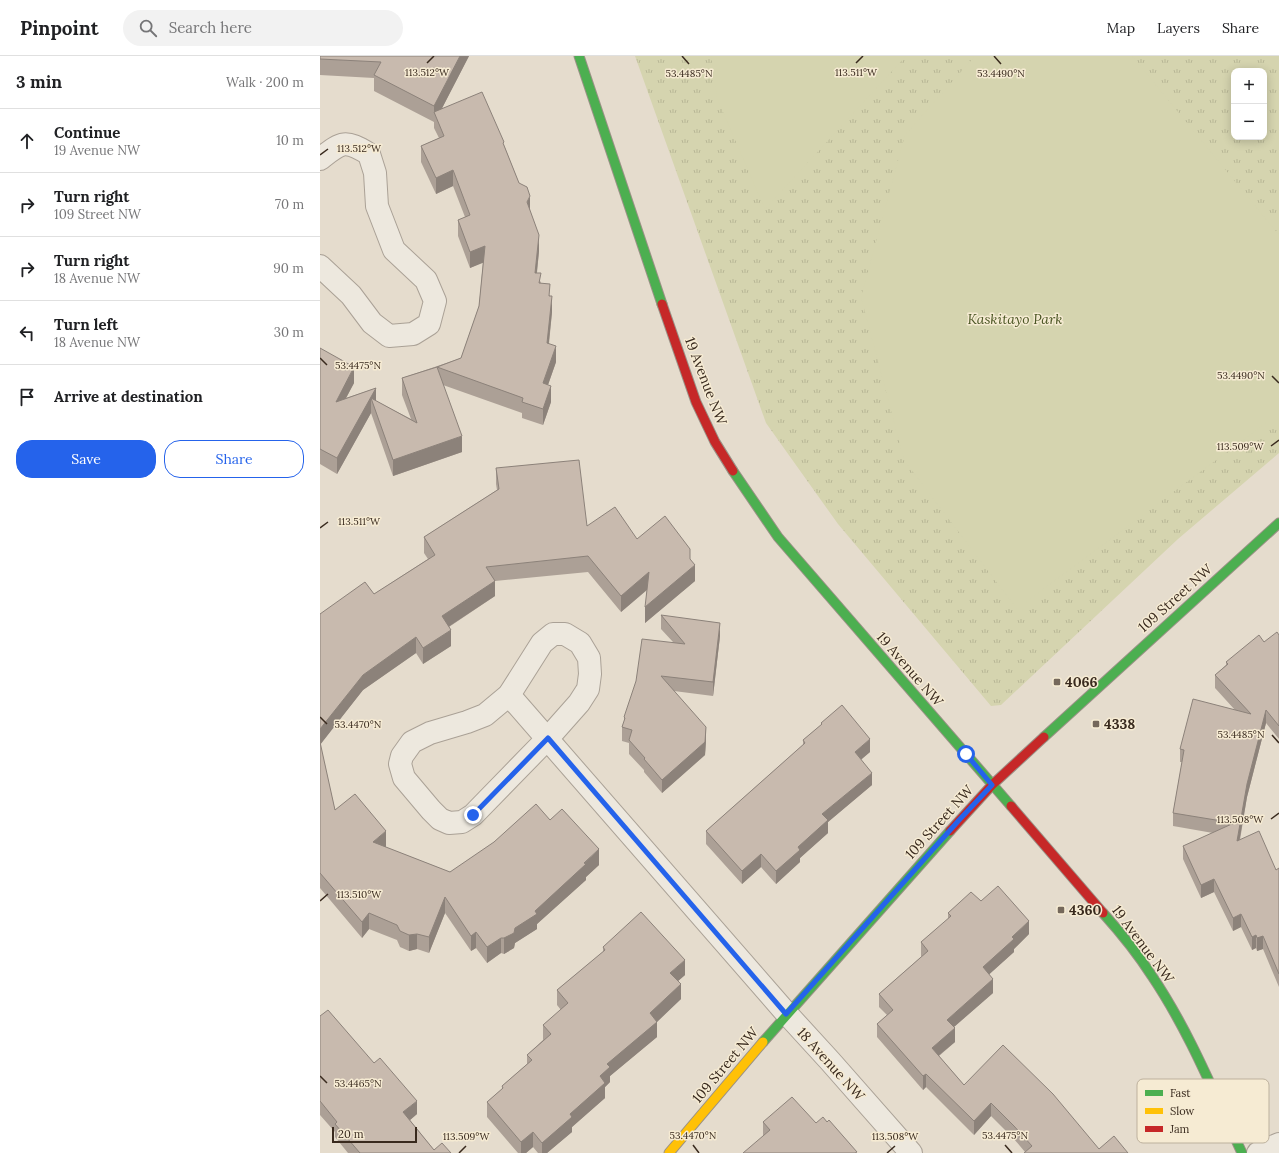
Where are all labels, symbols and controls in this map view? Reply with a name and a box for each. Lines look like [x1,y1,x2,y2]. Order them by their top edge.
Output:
search box [123,10,403,46]
text: Pinpoint [20,16,99,40]
icon: search [137,17,159,39]
text: Search here [169,18,252,37]
text: Map [1107,19,1135,37]
text: Layers [1157,19,1200,37]
text: Share [1222,19,1259,37]
text: 113.512°W [405,66,450,79]
text: 113.511°W [835,66,878,79]
text: 53.4485°N [665,67,713,80]
text: 53.4490°N [977,67,1025,80]
map controls [1231,68,1267,140]
button: + [1231,68,1267,104]
text: 3 min [16,71,62,93]
text: Walk · 200 m [226,74,304,91]
button: − [1231,104,1267,140]
text: Continue [54,123,120,142]
icon: ahead [16,130,38,152]
text: 10 m [276,132,304,149]
text: 19 Avenue NW [54,142,140,159]
text: 113.512°W [337,142,382,155]
text: Turn right [54,187,130,206]
icon: right [16,194,38,216]
text: 70 m [275,196,304,213]
text: 109 Street NW [54,206,141,223]
text: Turn right [54,251,130,270]
icon: right [16,258,38,280]
text: 90 m [273,260,304,277]
text: 18 Avenue NW [54,270,140,287]
park label: Kaskitayo Park [967,310,1063,328]
text: Turn left [54,315,118,334]
icon: left [16,322,38,344]
text: 30 m [274,324,304,341]
text: 18 Avenue NW [54,334,140,351]
street label: 19 Avenue NW [681,335,731,428]
text: 53.4475°N [335,359,381,372]
text: 53.4490°N [1217,369,1265,382]
icon: arrive [16,386,38,408]
text: Arrive at destination [54,387,203,406]
button: Save [16,440,156,478]
button: Share [164,440,304,478]
text: 113.509°W [1217,440,1264,453]
text: 113.511°W [338,515,381,528]
street label: 109 Street NW [1134,559,1217,636]
street label: 19 Avenue NW [873,628,948,711]
place label: 4066 [1065,673,1098,691]
marker: 4066 [1052,677,1062,687]
place label: 4338 [1104,715,1135,733]
text: 53.4470°N [335,718,382,731]
marker: 4338 [1091,719,1101,729]
text: 53.4485°N [1217,728,1265,741]
route start [957,745,975,763]
street label: 109 Street NW [901,780,978,863]
route end [464,806,482,824]
text: 113.508°W [1217,813,1264,826]
text: 113.510°W [337,888,382,901]
place label: 4360 [1069,901,1102,919]
street label: 19 Avenue NW [1108,902,1179,987]
marker: 4360 [1056,905,1066,915]
street label: 109 Street NW [688,1023,763,1107]
street label: 18 Avenue NW [793,1024,869,1105]
text: 53.4465°N [334,1077,382,1090]
legend [1137,1079,1269,1143]
text: Fast [1170,1086,1191,1100]
text: Slow [1170,1104,1195,1118]
text: Jam [1169,1122,1190,1136]
scale bar [332,1125,417,1144]
text: 20 m [338,1127,363,1141]
text: 53.4470°N [670,1129,717,1142]
text: 53.4475°N [982,1129,1028,1142]
text: 113.509°W [443,1130,490,1143]
text: 113.508°W [872,1130,919,1143]

